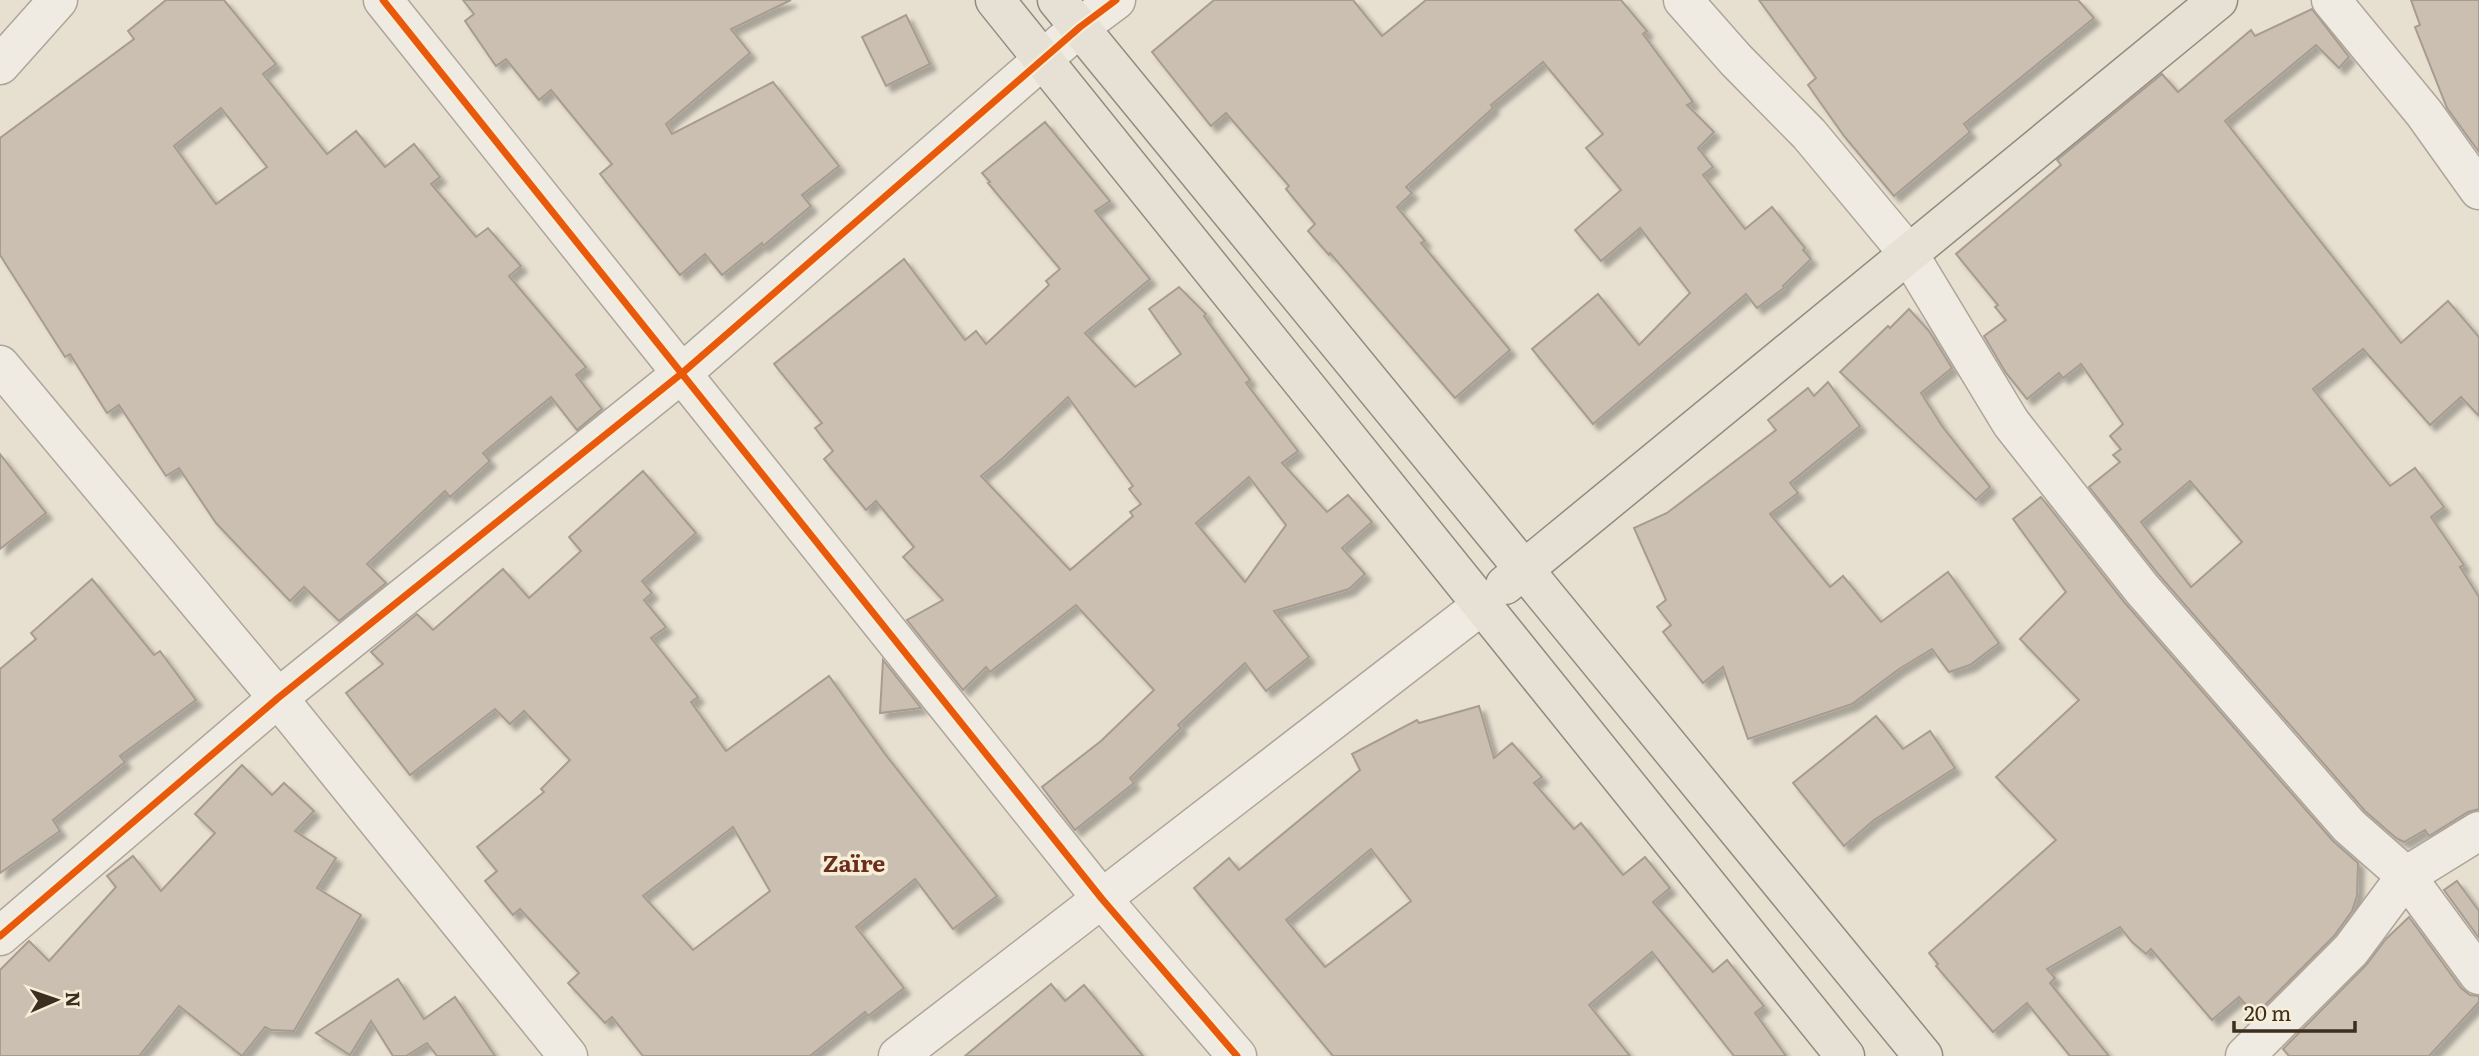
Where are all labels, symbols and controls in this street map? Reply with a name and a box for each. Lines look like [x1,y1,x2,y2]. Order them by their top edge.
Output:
district label: Zaïre [823,845,885,879]
north arrow [21,965,91,1035]
scale bar [2234,990,2355,1034]
text: N [60,991,88,1008]
text: 20 m [2244,996,2291,1027]

